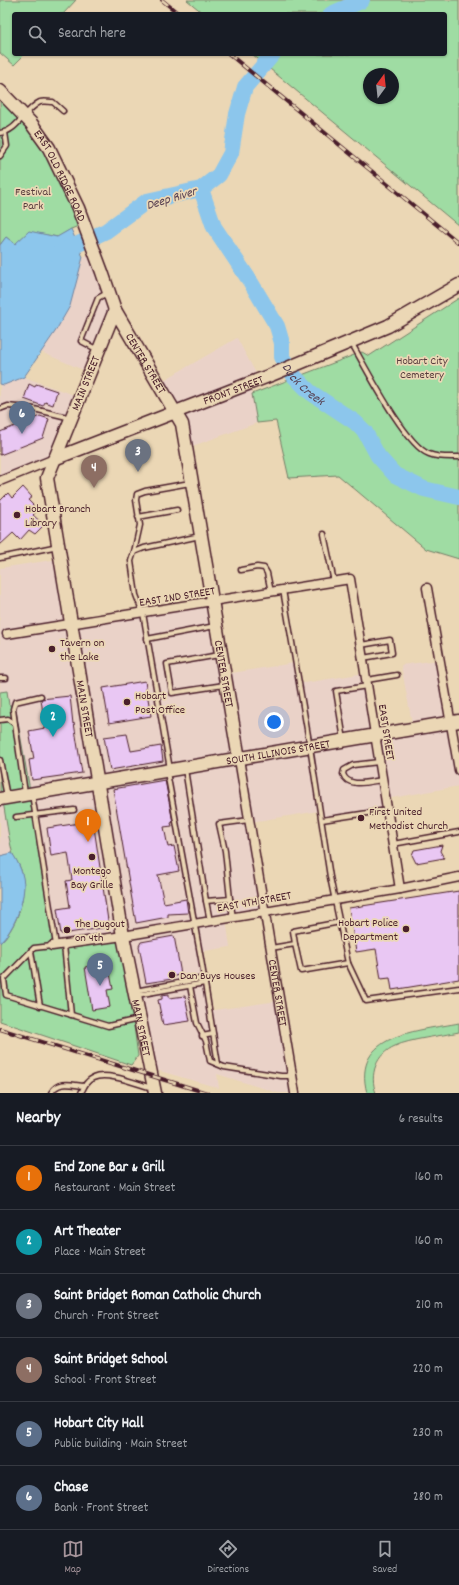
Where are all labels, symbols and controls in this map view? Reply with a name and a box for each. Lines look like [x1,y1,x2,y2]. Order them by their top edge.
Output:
search box [12,12,447,56]
icon: search [26,23,48,45]
text: Search here [58,23,126,45]
north arrow [363,68,399,104]
street label: EAST OLD RIDGE ROAD [29,127,89,224]
water label: Deep River [144,182,201,216]
park label: Festival Park [15,184,51,215]
street label: CENTER STREET [120,330,169,398]
street label: MAIN STREET [68,353,105,413]
park label: Hobart City Cemetery [396,353,449,384]
water label: Duck Creek [276,360,329,412]
street label: FRONT STREET [201,372,266,410]
pin: 6 [9,401,35,434]
pin: 3 [125,439,151,472]
pin: 4 [81,455,107,488]
place label: Hobart Branch Library [25,501,91,532]
marker: Hobart Branch Library [12,510,22,520]
street label: EAST 2ND STREET [138,583,217,612]
place label: Tavern on the Lake [60,635,105,666]
street label: CENTER STREET [209,639,237,709]
marker: Tavern on the Lake [47,644,57,654]
street label: MAIN STREET [71,679,97,739]
place label: Hobart Post Office [135,688,185,719]
marker: Hobart Post Office [122,697,132,707]
street label: EAST STREET [373,703,398,762]
pin: 2 [40,704,66,737]
your location [264,712,284,732]
street label: SOUTH ILLINOIS STREET [225,736,332,770]
place label: First United Methodist Church [369,804,448,835]
pin: 1 [75,809,101,842]
marker: First United Methodist Church [356,813,366,823]
marker: Montego Bay Grille [87,852,97,862]
place label: Montego Bay Grille [71,863,113,894]
street label: EAST 4TH STREET [216,888,293,917]
place label: Hobart Police Department [338,915,399,946]
place label: The Dugout on 4th [75,916,125,947]
marker: Hobart Police Department [401,924,411,934]
marker: The Dugout on 4th [62,925,72,935]
pin: 5 [87,953,113,986]
street label: CENTER STREET [263,958,291,1028]
place label: Dan Buys Houses [180,968,256,985]
marker: Dan Buys Houses [167,970,177,980]
street label: MAIN STREET [126,998,154,1058]
text: Nearby [16,1107,60,1131]
text: 6 results [399,1110,443,1129]
text: End Zone Bar & Grill [54,1157,165,1179]
text: 1 [28,1168,30,1187]
text: 160 m [415,1168,443,1187]
text: Restaurant · Main Street [54,1179,175,1198]
text: Art Theater [54,1221,121,1243]
text: 2 [26,1232,32,1251]
text: 160 m [415,1232,443,1251]
text: Place · Main Street [54,1243,146,1262]
text: Saint Bridget Roman Catholic Church [54,1285,261,1307]
text: 3 [26,1296,32,1315]
text: 210 m [415,1296,443,1315]
text: Church · Front Street [54,1307,159,1326]
text: Saint Bridget School [54,1349,167,1371]
text: 4 [26,1360,32,1379]
text: 220 m [413,1360,443,1379]
text: School · Front Street [54,1371,156,1390]
text: Hobart City Hall [54,1413,143,1435]
text: 5 [26,1424,32,1443]
text: 230 m [413,1424,443,1443]
text: Public building · Main Street [54,1435,187,1454]
text: Chase [54,1477,88,1499]
text: 6 [26,1488,32,1507]
text: 280 m [413,1488,443,1507]
text: Bank · Front Street [54,1499,148,1518]
tab: Map [62,1538,84,1578]
tab: Directions [207,1538,249,1578]
tab: Saved [373,1538,397,1578]

